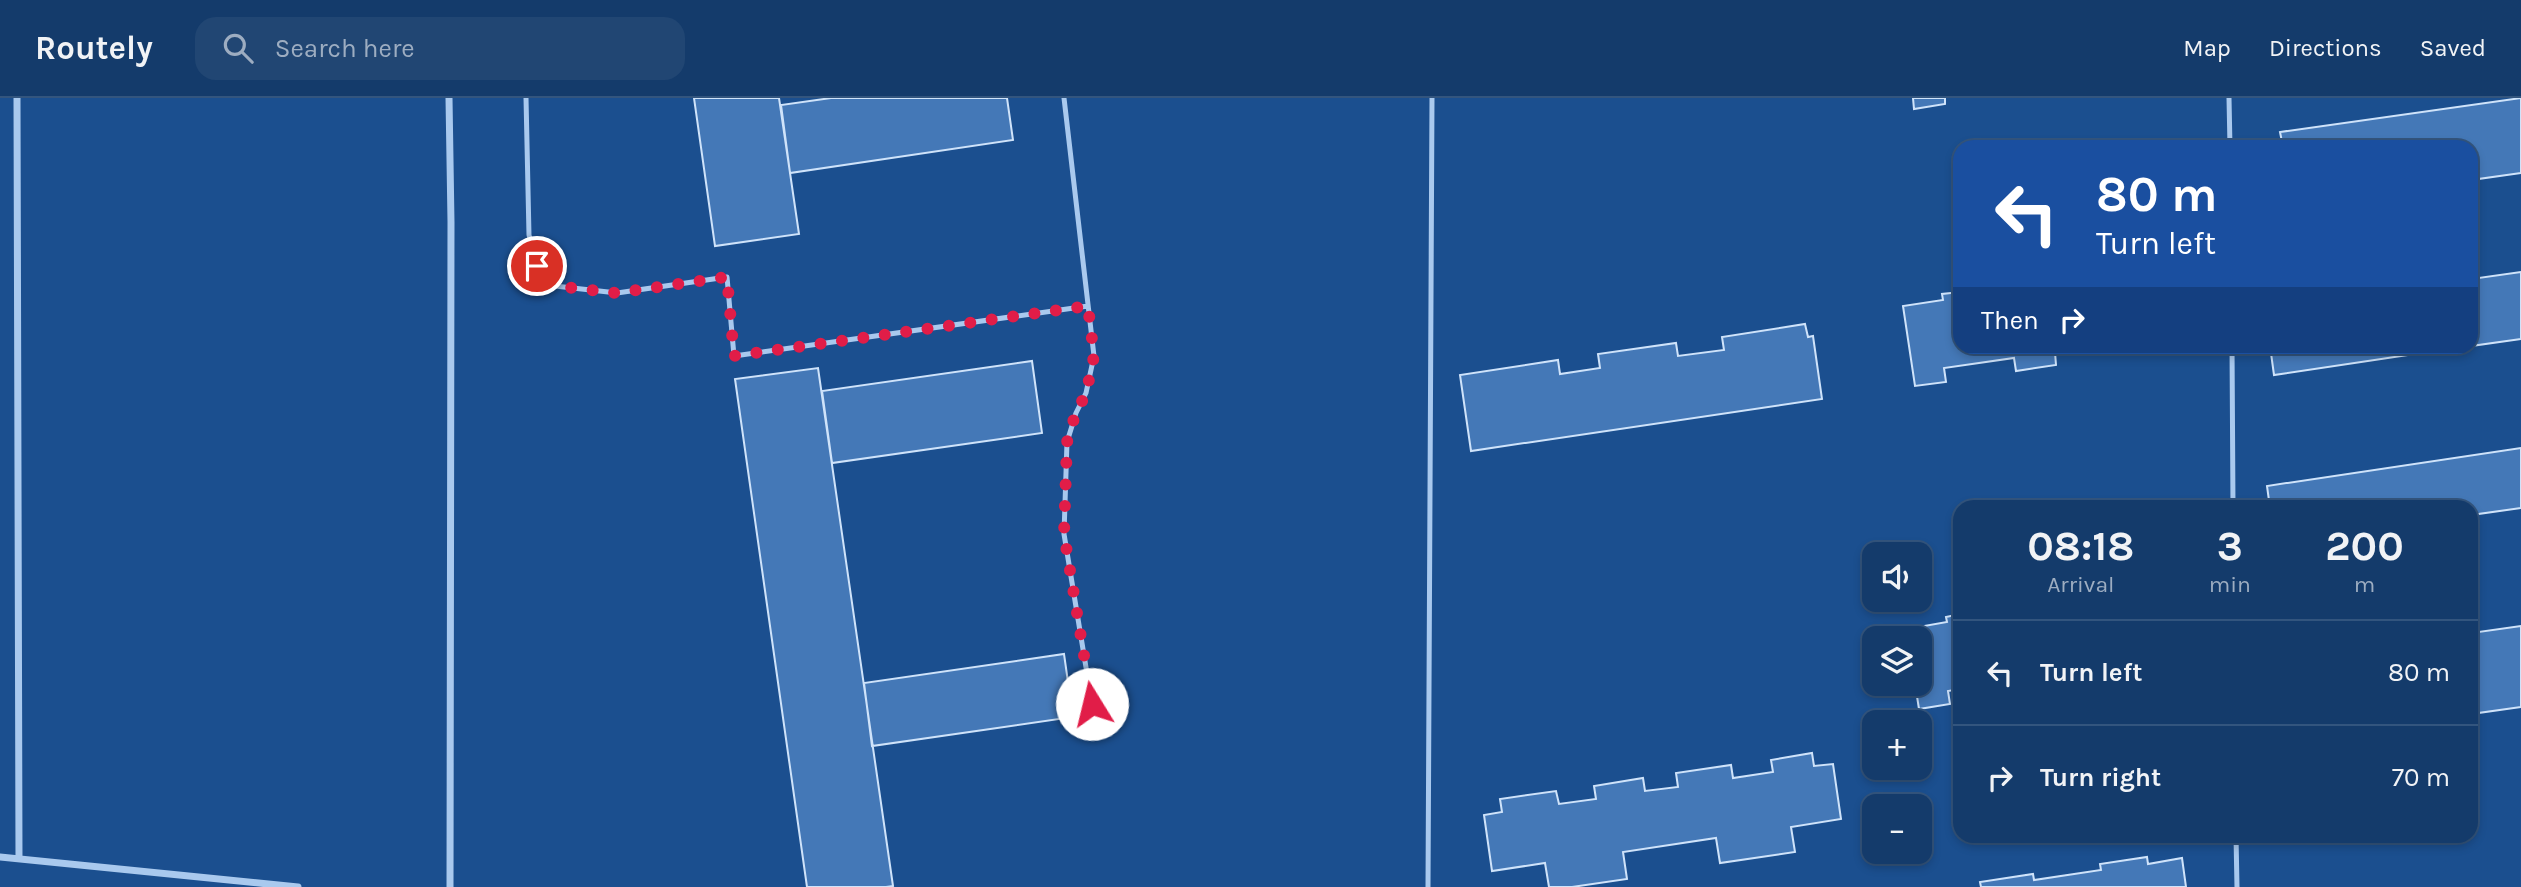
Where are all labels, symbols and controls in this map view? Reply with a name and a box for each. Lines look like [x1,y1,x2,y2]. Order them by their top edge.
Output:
search box [195,17,685,80]
text: Routely [35,29,153,67]
icon: search [219,29,257,67]
text: Search here [275,33,415,64]
text: Map [2183,34,2231,62]
text: Directions [2269,34,2382,62]
text: Saved [2420,34,2486,62]
text: 80 m [2096,166,2218,223]
icon: left [1981,168,2072,259]
text: Turn left [2096,225,2216,262]
pin [507,236,567,296]
icon: arrive [518,247,556,285]
icon: right [2053,301,2091,339]
text: Then [1981,305,2039,336]
text: 08:18 [2027,521,2134,571]
text: 3 [2217,521,2243,571]
text: 200 [2325,521,2404,571]
map controls [1862,542,1932,864]
button: sound [1862,542,1932,612]
text: Arrival [2047,571,2115,598]
text: min [2209,571,2251,598]
text: m [2354,571,2375,598]
button: layers [1862,626,1932,696]
icon: left [1981,654,2019,692]
text: Turn left [2040,657,2142,688]
text: 80 m [2388,657,2450,688]
position arrow [1055,667,1129,741]
button: + [1862,710,1932,780]
icon: right [1981,759,2019,797]
text: Turn right [2040,762,2161,793]
text: 70 m [2392,762,2450,793]
button: − [1862,794,1932,864]

